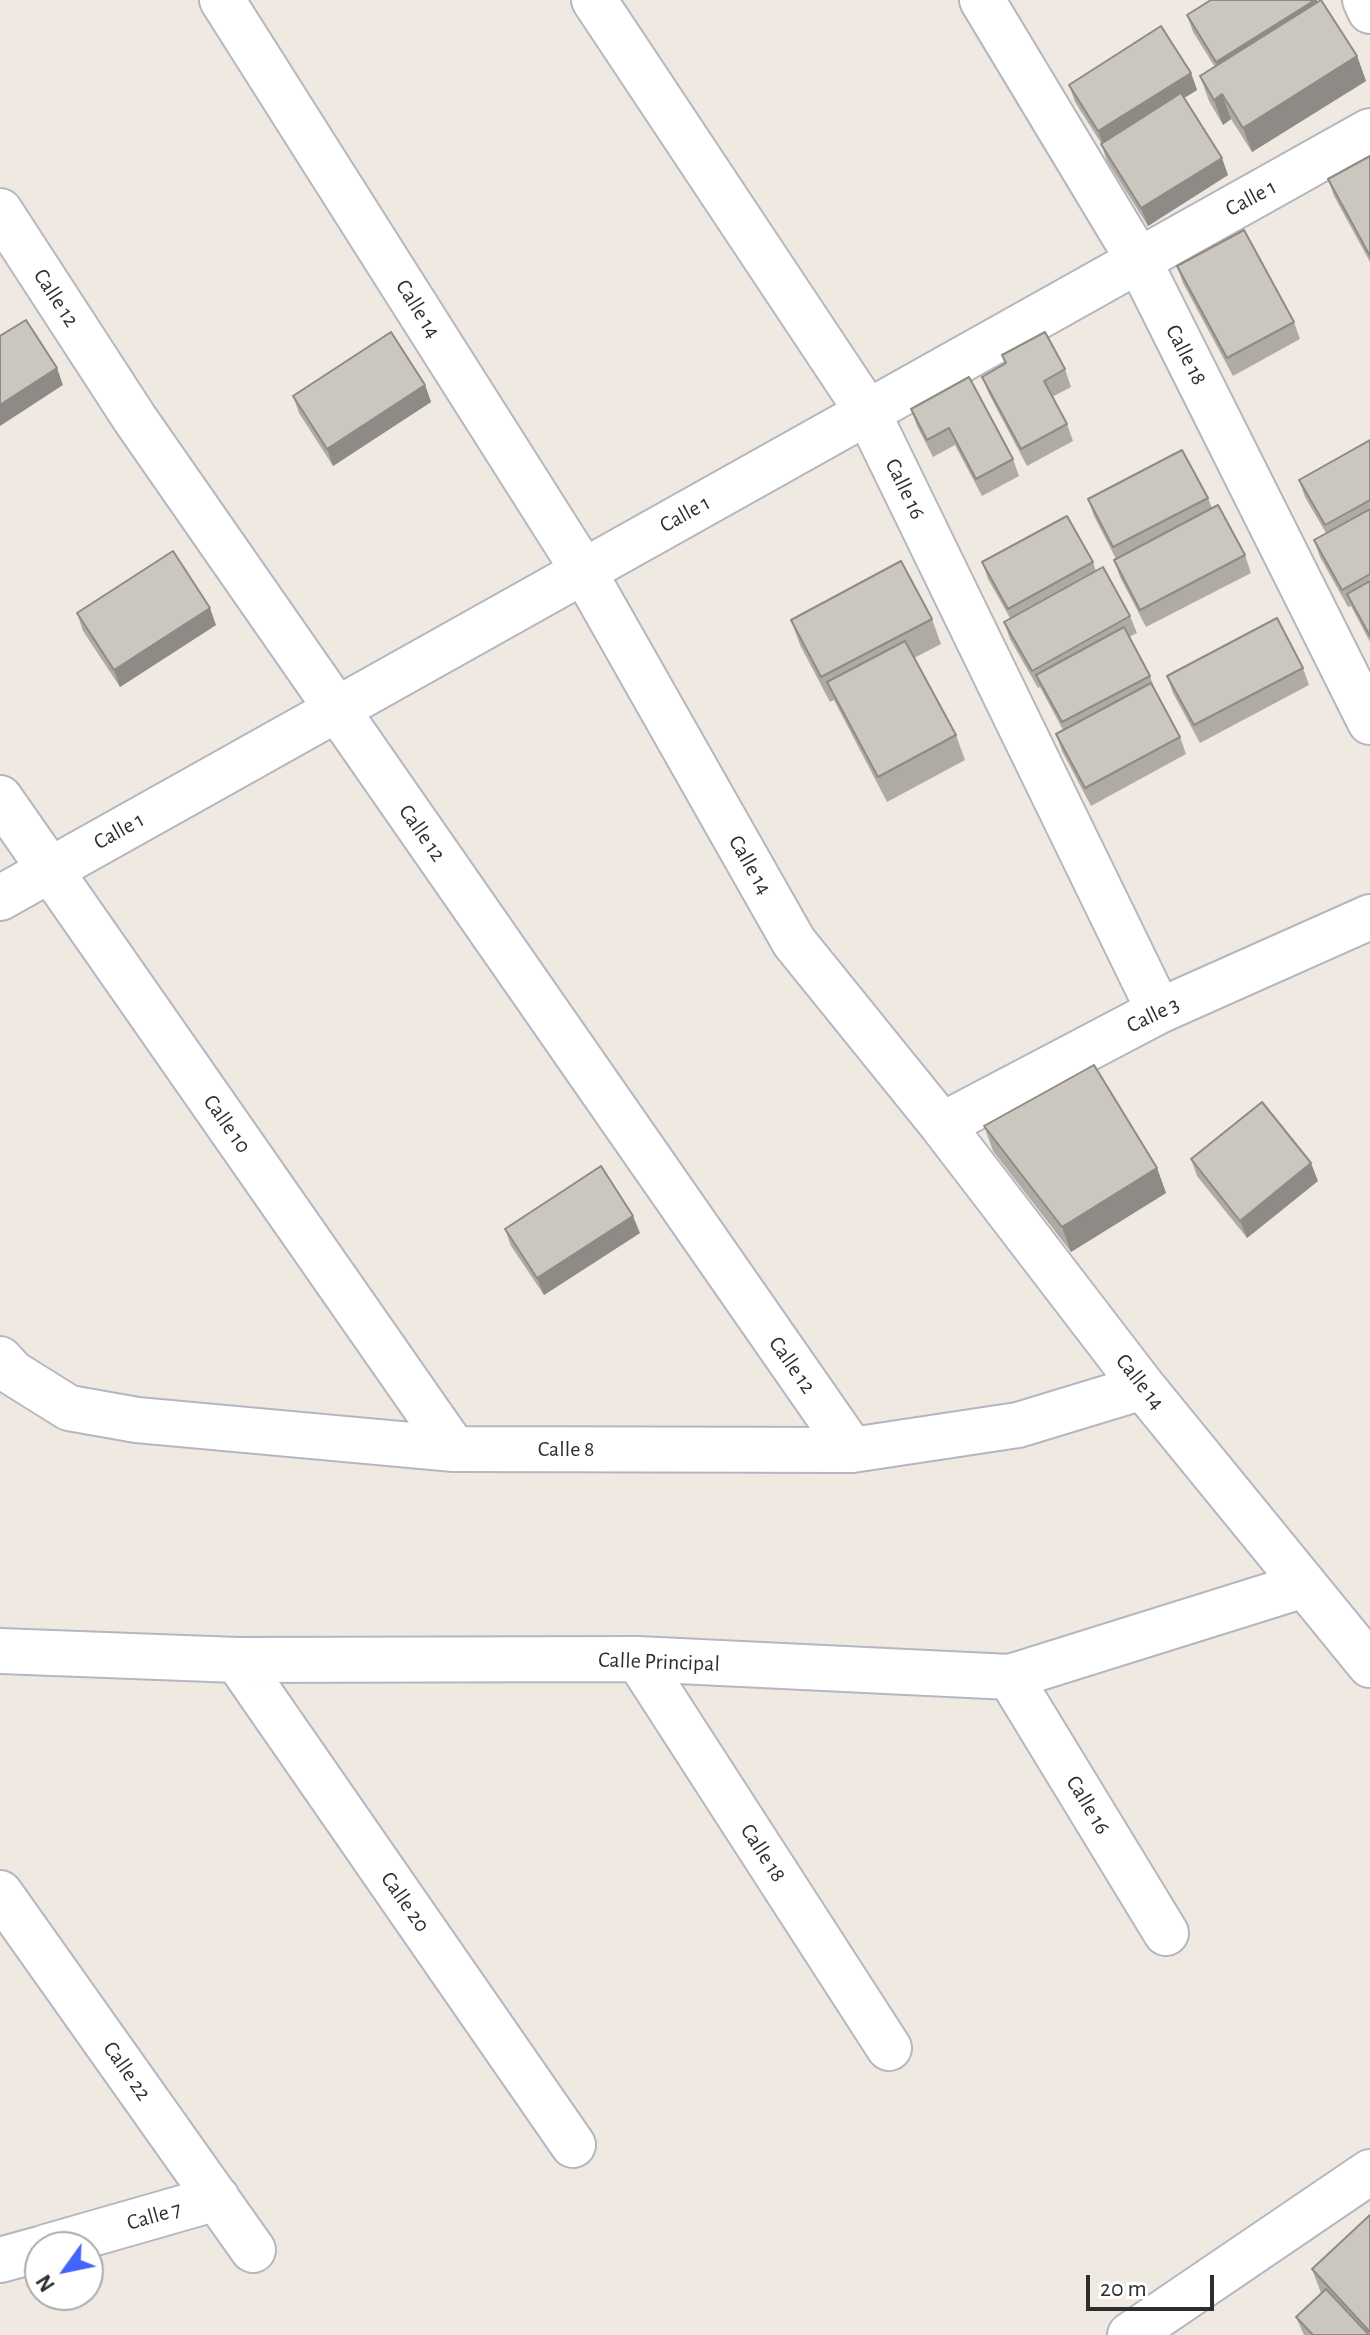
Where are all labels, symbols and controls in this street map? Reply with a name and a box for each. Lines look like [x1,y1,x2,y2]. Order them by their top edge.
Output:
street label: Calle 1 [1221,174,1281,222]
street label: Calle 12 [28,264,84,332]
street label: Calle 14 [390,275,446,343]
street label: Calle 18 [1160,320,1212,390]
street label: Calle 16 [879,454,931,524]
street label: Calle 1 [655,489,715,539]
street label: Calle 12 [393,799,451,867]
street label: Calle 1 [89,806,149,856]
street label: Calle 14 [722,831,778,899]
street label: Calle 3 [1122,991,1184,1039]
street label: Calle 10 [197,1090,257,1158]
street label: Calle 12 [763,1331,821,1399]
street label: Calle 14 [1110,1349,1170,1415]
street label: Calle 8 [538,1436,594,1462]
street label: Calle Principal [598,1647,720,1677]
street label: Calle 16 [1060,1771,1116,1839]
street label: Calle 18 [734,1819,792,1887]
street label: Calle 20 [375,1867,435,1937]
street label: Calle 22 [97,2036,157,2106]
street label: Calle 7 [124,2196,184,2236]
north arrow [24,2231,104,2311]
scale bar [1090,2259,1218,2309]
text: N [32,2271,59,2295]
text: 20 m [1100,2277,1147,2301]

